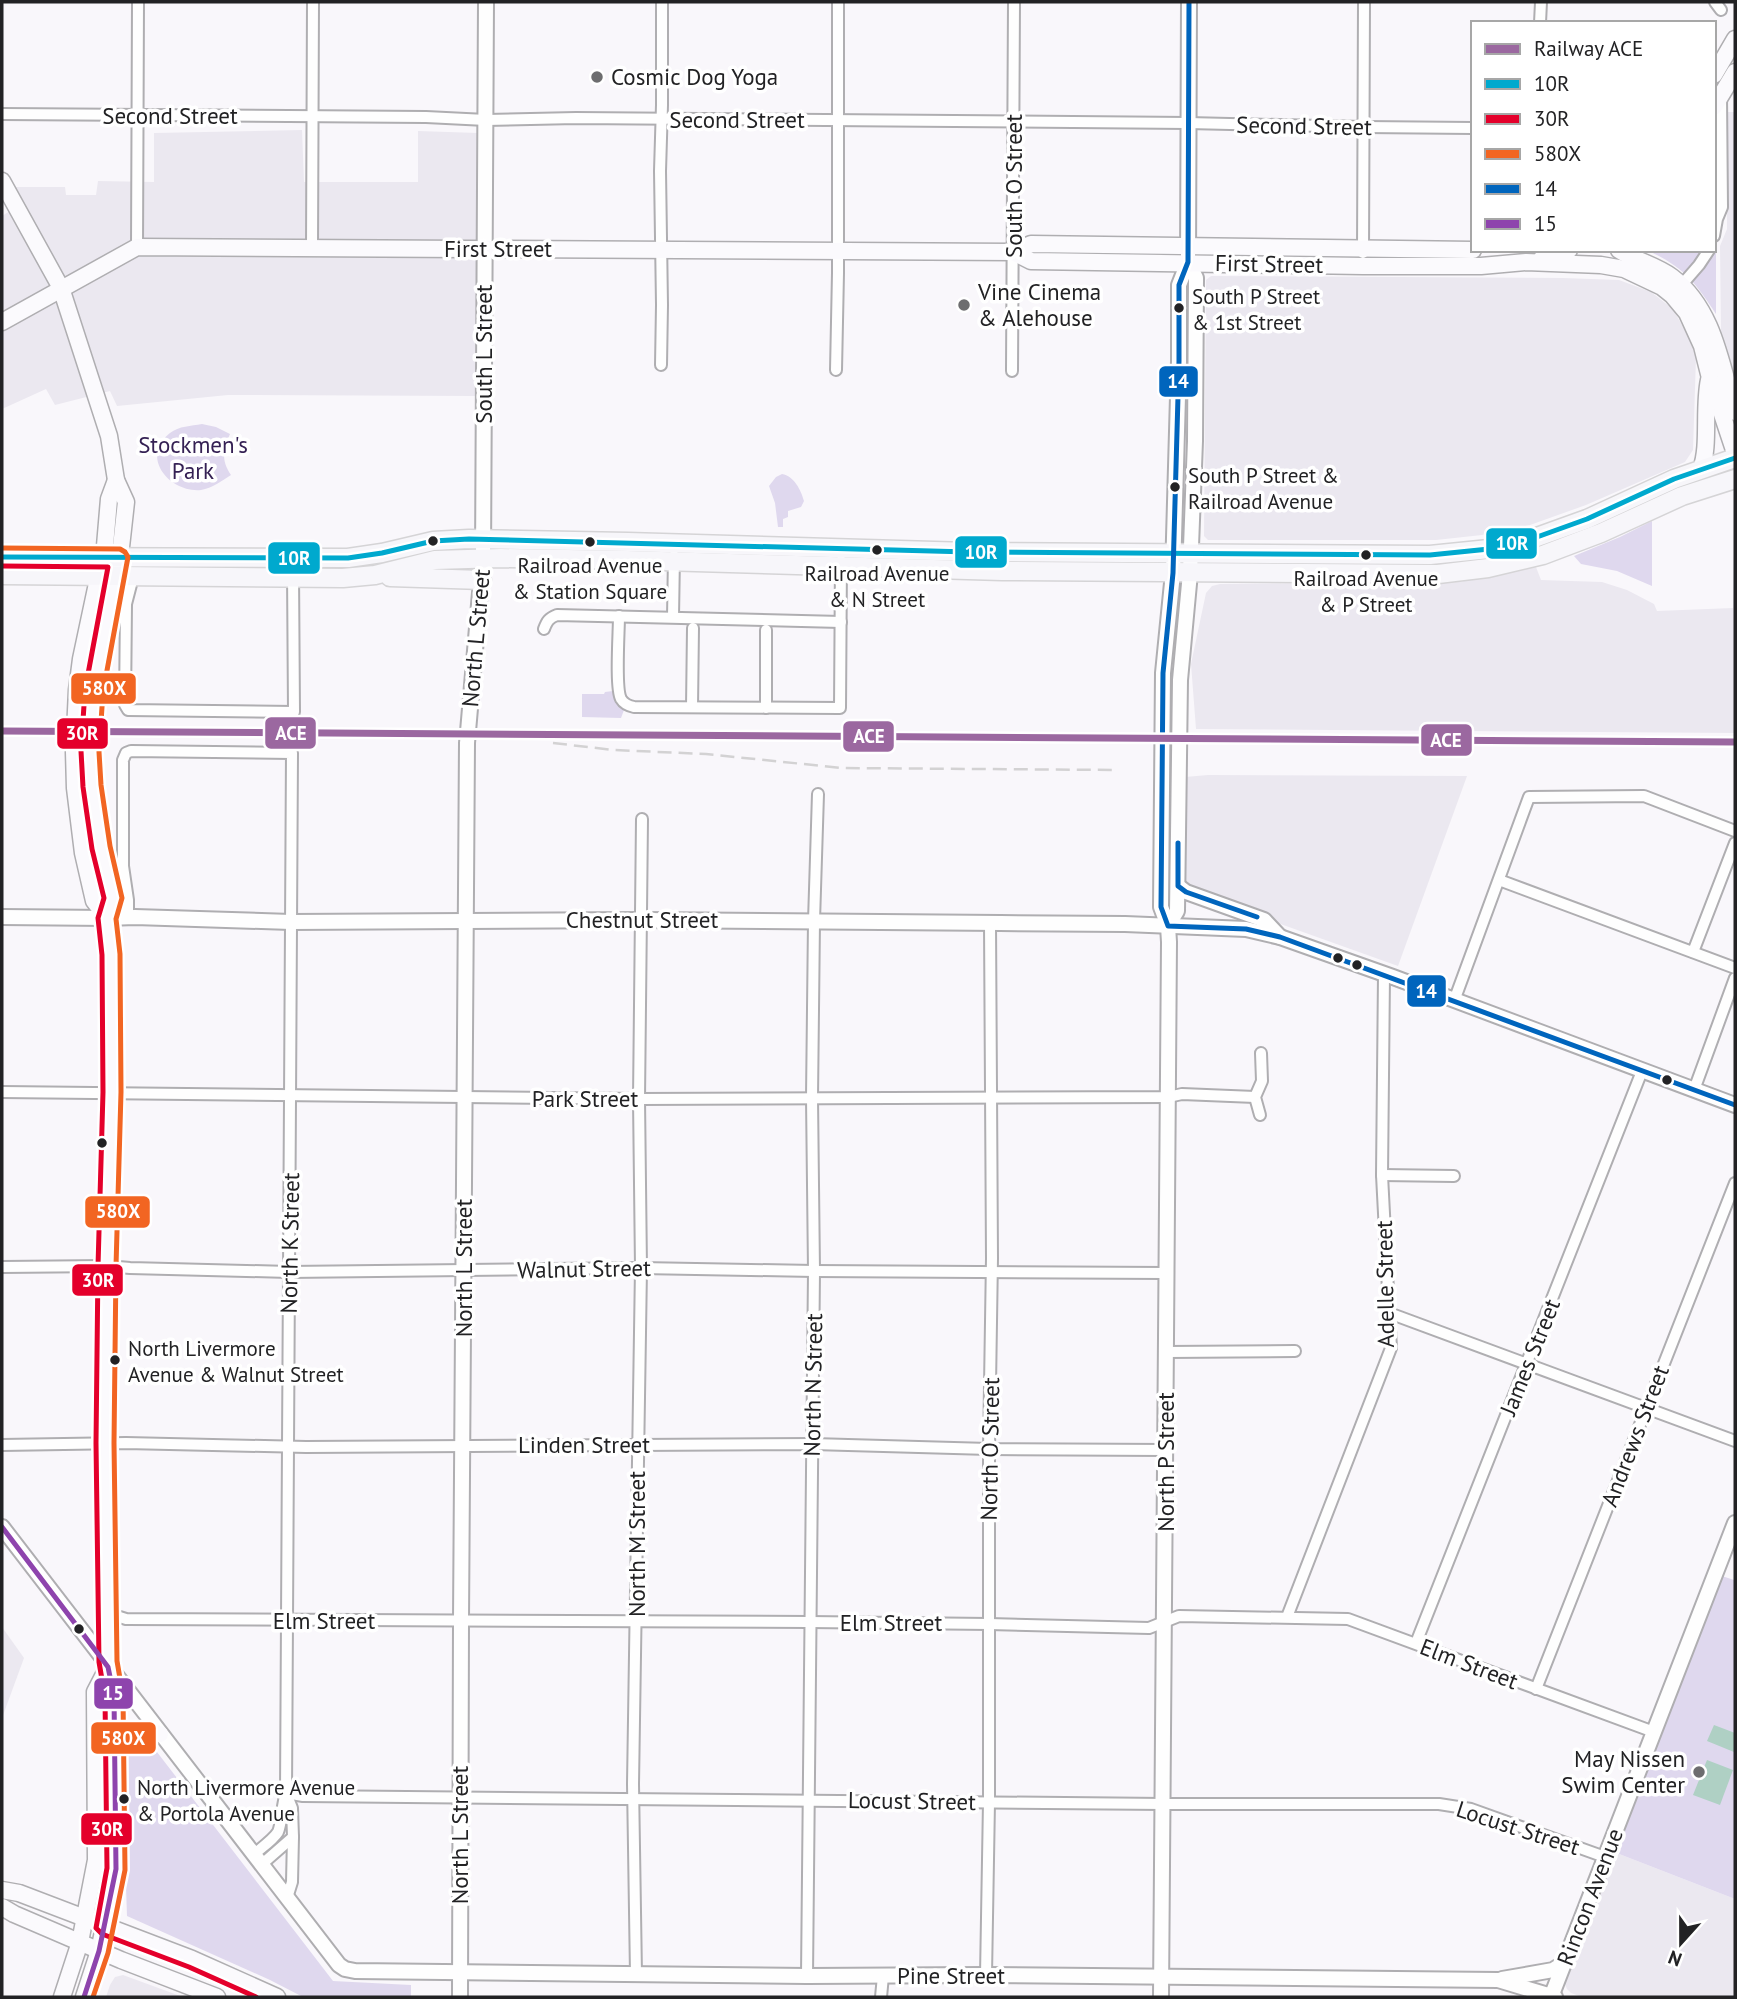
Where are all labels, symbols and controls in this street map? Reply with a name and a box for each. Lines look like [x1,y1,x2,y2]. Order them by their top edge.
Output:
legend [1471,21,1716,252]
text: Railway ACE [1534,35,1643,62]
place label: Cosmic Dog Yoga [611,62,778,91]
marker: Cosmic Dog Yoga [589,69,605,85]
text: 10R [1534,70,1569,97]
street label: Second Street [102,101,238,130]
street label: Second Street [669,105,805,134]
text: 30R [1534,105,1569,132]
street label: Second Street [1236,110,1372,141]
street label: South O Street [999,114,1028,258]
text: 580X [1534,140,1581,167]
text: 14 [1534,175,1557,202]
text: 15 [1534,210,1557,237]
street label: First Street [444,234,552,263]
street label: First Street [1215,248,1324,279]
place label: Vine Cinema & Alehouse [977,277,1101,332]
place label: South P Street & 1st Street [1192,283,1320,336]
street label: South L Street [469,284,498,424]
marker: Vine Cinema & Alehouse [956,297,972,313]
marker: South P Street & 1st Street [1172,301,1186,315]
line badge: 14 [1158,365,1199,398]
text: 14 [1167,369,1189,393]
park label: Stockmen's Park [138,430,248,485]
place label: South P Street & Railroad Avenue [1188,462,1339,515]
marker: South P Street & Railroad Avenue [1168,480,1182,494]
line badge: 10R [1485,527,1538,560]
text: 10R [1496,531,1529,555]
unlabelled marker [426,534,440,548]
marker: Railroad Avenue & Station Square [583,535,597,549]
line badge: 10R [954,535,1008,569]
text: 10R [965,540,998,564]
line badge: 10R [267,541,321,575]
marker: Railroad Avenue & N Street [870,543,884,557]
text: 10R [278,546,311,570]
marker: Railroad Avenue & P Street [1359,548,1373,562]
place label: Railroad Avenue & Station Square [513,552,667,605]
place label: Railroad Avenue & N Street [804,560,950,613]
place label: Railroad Avenue & P Street [1293,565,1439,618]
street label: North L Street [455,567,496,708]
line badge: 580X [70,672,137,705]
text: 580X [82,676,126,700]
line badge: ACE [264,716,317,750]
line badge: 30R [56,717,109,750]
line badge: ACE [842,720,895,753]
text: 30R [66,721,99,745]
text: ACE [275,721,307,745]
line badge: ACE [1420,723,1473,757]
text: ACE [853,724,885,748]
text: ACE [1430,728,1462,752]
street label: Chestnut Street [566,905,718,934]
unlabelled marker [1331,951,1345,965]
unlabelled marker [1350,958,1364,972]
line badge: 14 [1406,974,1447,1008]
text: 14 [1415,979,1437,1003]
unlabelled marker [1660,1073,1674,1087]
street label: Park Street [532,1084,638,1113]
unlabelled marker [95,1136,109,1150]
street label: North K Street [274,1172,305,1314]
line badge: 580X [84,1195,151,1229]
street label: North L Street [449,1198,478,1337]
text: 580X [96,1199,140,1223]
street label: Adelle Street [1369,1220,1400,1348]
street label: Walnut Street [517,1253,651,1284]
line badge: 30R [71,1263,124,1297]
text: 30R [82,1268,115,1292]
street label: James Street [1493,1294,1566,1420]
street label: North N Street [797,1313,828,1457]
place label: North Livermore Avenue & Walnut Street [128,1335,344,1388]
marker: North Livermore Avenue & Walnut Street [108,1353,122,1367]
street label: Andrews Street [1594,1361,1675,1511]
street label: North O Street [974,1377,1005,1521]
street label: North P Street [1151,1392,1180,1532]
street label: Linden Street [518,1430,650,1459]
street label: North M Street [622,1471,651,1617]
street label: Elm Street [273,1606,376,1635]
street label: Elm Street [840,1608,943,1637]
unlabelled marker [72,1622,86,1636]
street label: Elm Street [1416,1632,1522,1696]
line badge: 15 [93,1677,134,1710]
text: 15 [102,1681,124,1705]
line badge: 580X [90,1721,157,1755]
text: 580X [101,1726,145,1750]
place label: May Nissen Swim Center [1561,1744,1685,1799]
marker: May Nissen Swim Center [1691,1764,1707,1780]
street label: North L Street [445,1765,474,1904]
place label: North Livermore Avenue & Portola Avenue [137,1774,355,1827]
street label: Locust Street [848,1785,976,1816]
marker: North Livermore Avenue & Portola Avenue [117,1792,131,1806]
street label: Locust Street [1453,1794,1584,1861]
line badge: 30R [80,1812,133,1846]
text: 30R [91,1817,124,1841]
street label: Rincon Avenue [1550,1824,1629,1969]
north arrow [1646,1908,1716,1978]
text: N [1665,1945,1685,1972]
street label: Pine Street [897,1961,1005,1990]

